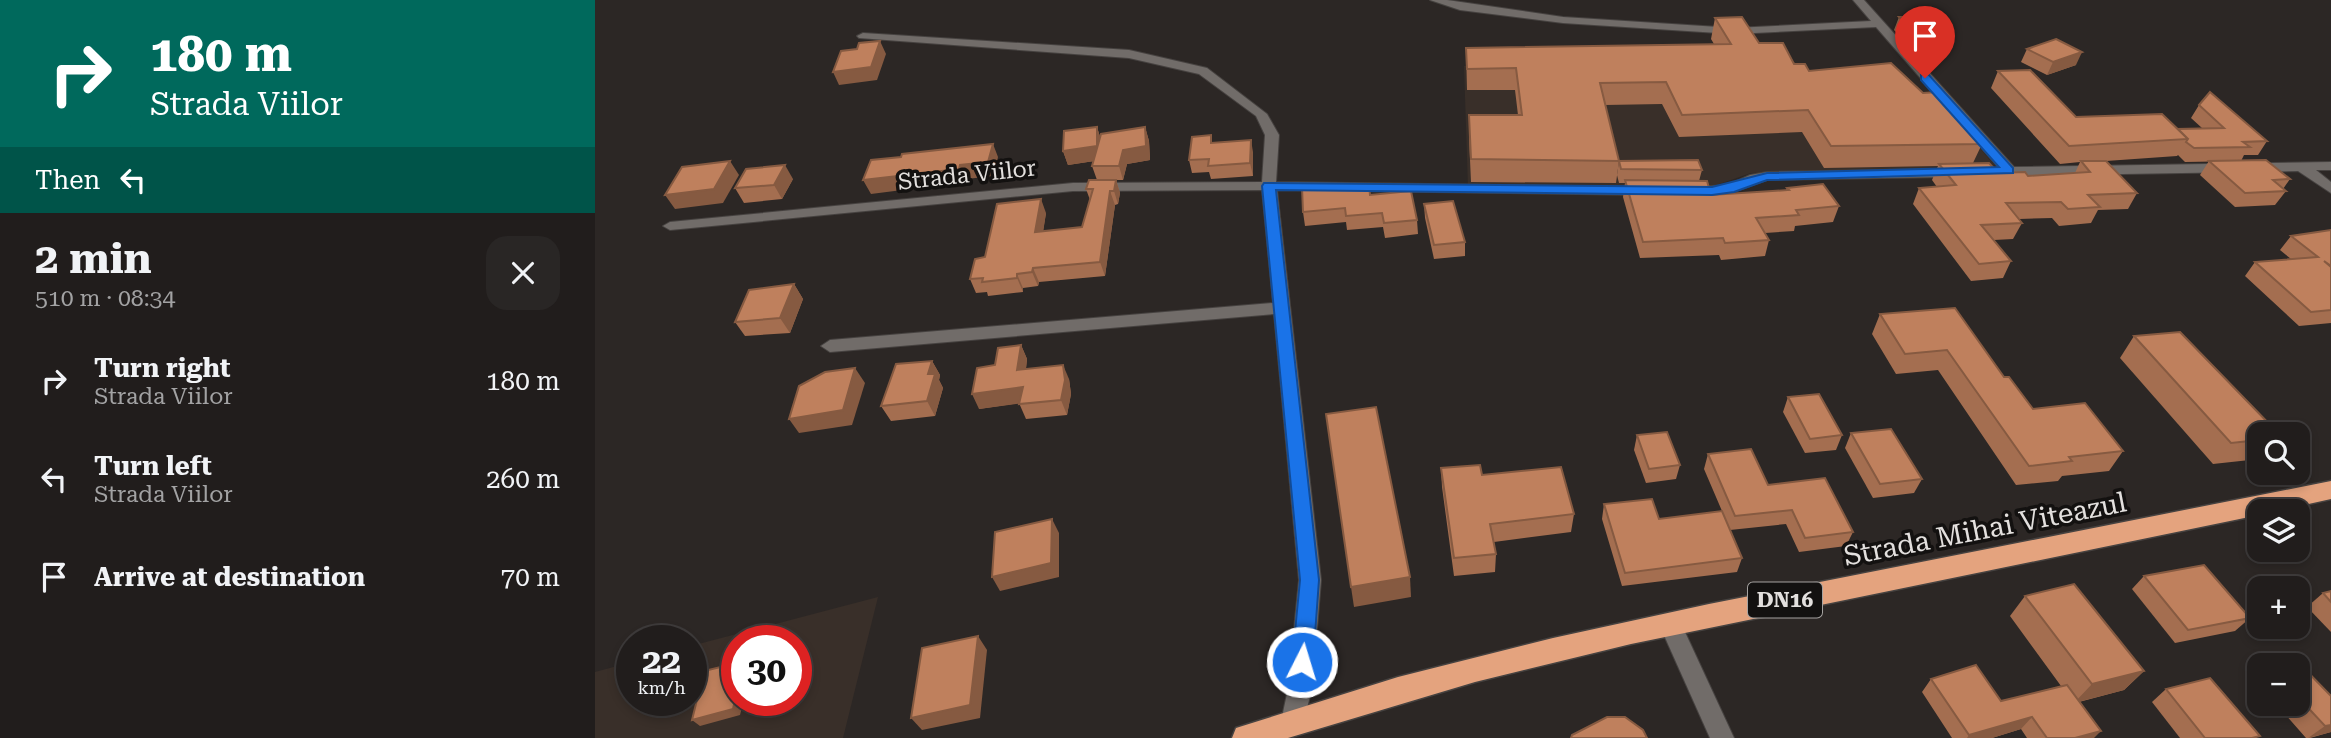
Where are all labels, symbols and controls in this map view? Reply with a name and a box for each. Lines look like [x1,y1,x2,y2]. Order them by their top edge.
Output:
pin [1895,6,1955,78]
icon: arrive [1906,17,1944,55]
text: 180 m [150,26,292,83]
icon: right [35,28,126,119]
text: Strada Viilor [150,85,343,123]
street label: Strada Viilor [897,154,1037,196]
icon: left [114,161,152,199]
text: Then [35,165,100,195]
text: 2 min [35,234,152,283]
button: close [486,236,560,310]
text: 510 m · 08:34 [35,285,175,312]
text: Turn right [94,353,230,383]
icon: right [35,362,73,400]
text: 180 m [486,366,560,396]
text: Strada Viilor [94,383,233,410]
map controls [2247,422,2310,716]
button: search [2247,422,2310,485]
text: Turn left [94,451,212,481]
icon: left [35,460,73,498]
text: 260 m [486,464,560,494]
text: Strada Viilor [94,481,233,508]
street label: Strada Mihai Viteazul [1841,485,2130,573]
button: layers [2247,499,2310,562]
icon: arrive [35,558,73,596]
text: Arrive at destination [94,562,365,592]
text: 70 m [501,562,560,592]
button: + [2247,576,2310,639]
road number: DN16 [1748,582,1822,618]
speed limit sign: 30 [721,625,812,716]
position arrow [1265,625,1339,699]
text: 22 [642,641,681,682]
button: − [2247,653,2310,716]
text: km/h [637,677,686,698]

